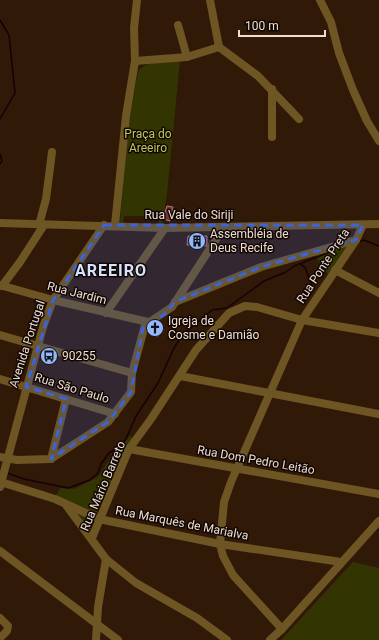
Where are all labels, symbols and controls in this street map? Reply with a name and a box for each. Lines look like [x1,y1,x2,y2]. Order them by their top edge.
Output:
scale bar [239,12,325,38]
text: 100 m [245,19,279,33]
park label: Praça do Areeiro [124,127,172,155]
street label: Rua Vale do Siriji [144,208,234,222]
street label: Rua Ponte Preta [294,226,352,306]
place label: Assembléia de Deus Recife [210,227,289,255]
building icon: Assembléia de Deus Recife [187,231,207,251]
district label: AREEIRO [75,261,147,280]
street label: Rua Jardim [46,279,108,307]
street label: Avenida Portugal [6,299,48,389]
place label: Igreja de Cosme e Damião [168,314,259,342]
church icon: Igreja de Cosme e Damião [145,318,165,338]
bus stop icon: 90255 [39,346,59,366]
place label: 90255 [62,349,96,363]
street label: Rua São Paulo [33,370,111,406]
street label: Rua Mário Barreto [78,439,128,533]
street label: Rua Dom Pedro Leitão [196,443,316,477]
street label: Rua Marquês de Marialva [114,503,250,543]

